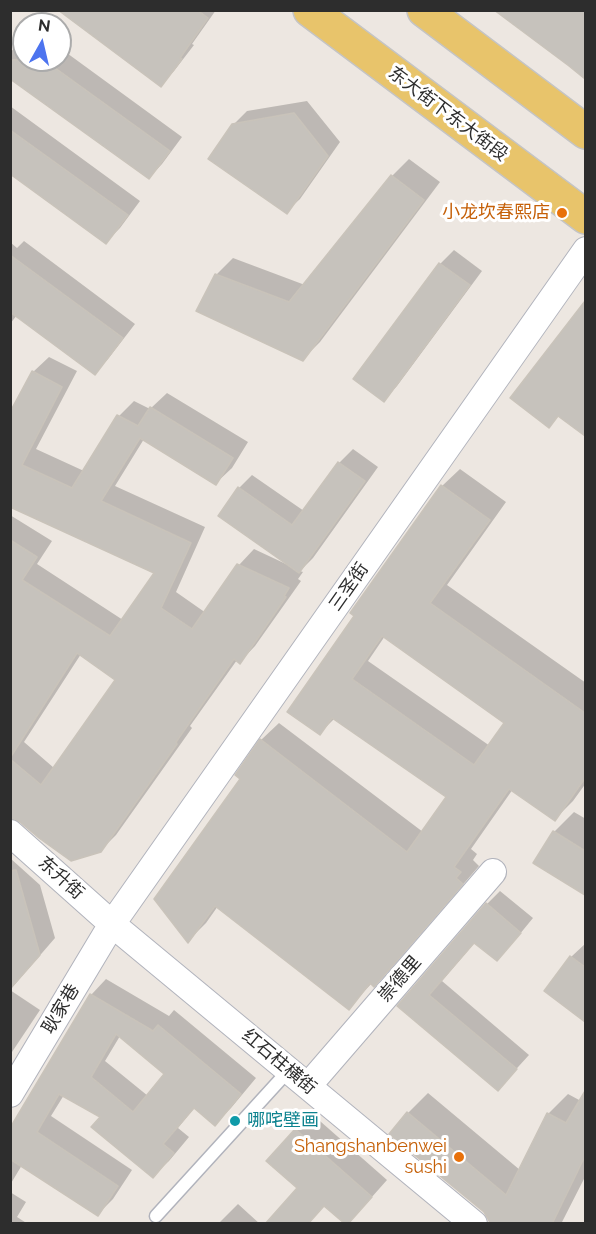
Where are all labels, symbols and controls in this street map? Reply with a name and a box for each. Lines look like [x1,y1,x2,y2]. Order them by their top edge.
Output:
north arrow [12,12,72,72]
text: N [37,15,52,36]
street label: 东大街下东大街段 [384,62,512,166]
place label: 小龙坎春熙店 [442,202,550,224]
marker: 小龙坎春熙店 [555,206,569,220]
street label: 三圣街 [325,559,373,615]
street label: 东升街 [34,852,88,904]
street label: 崇德里 [374,952,426,1006]
street label: 耿家巷 [38,980,84,1038]
street label: 红石柱横街 [238,1025,320,1099]
place label: 哪咤壁画 [247,1110,319,1132]
marker: 哪咤壁画 [228,1114,242,1128]
place label: Shangshanbenwei sushi [294,1136,447,1178]
marker: Shangshanbenwei sushi [452,1150,466,1164]

